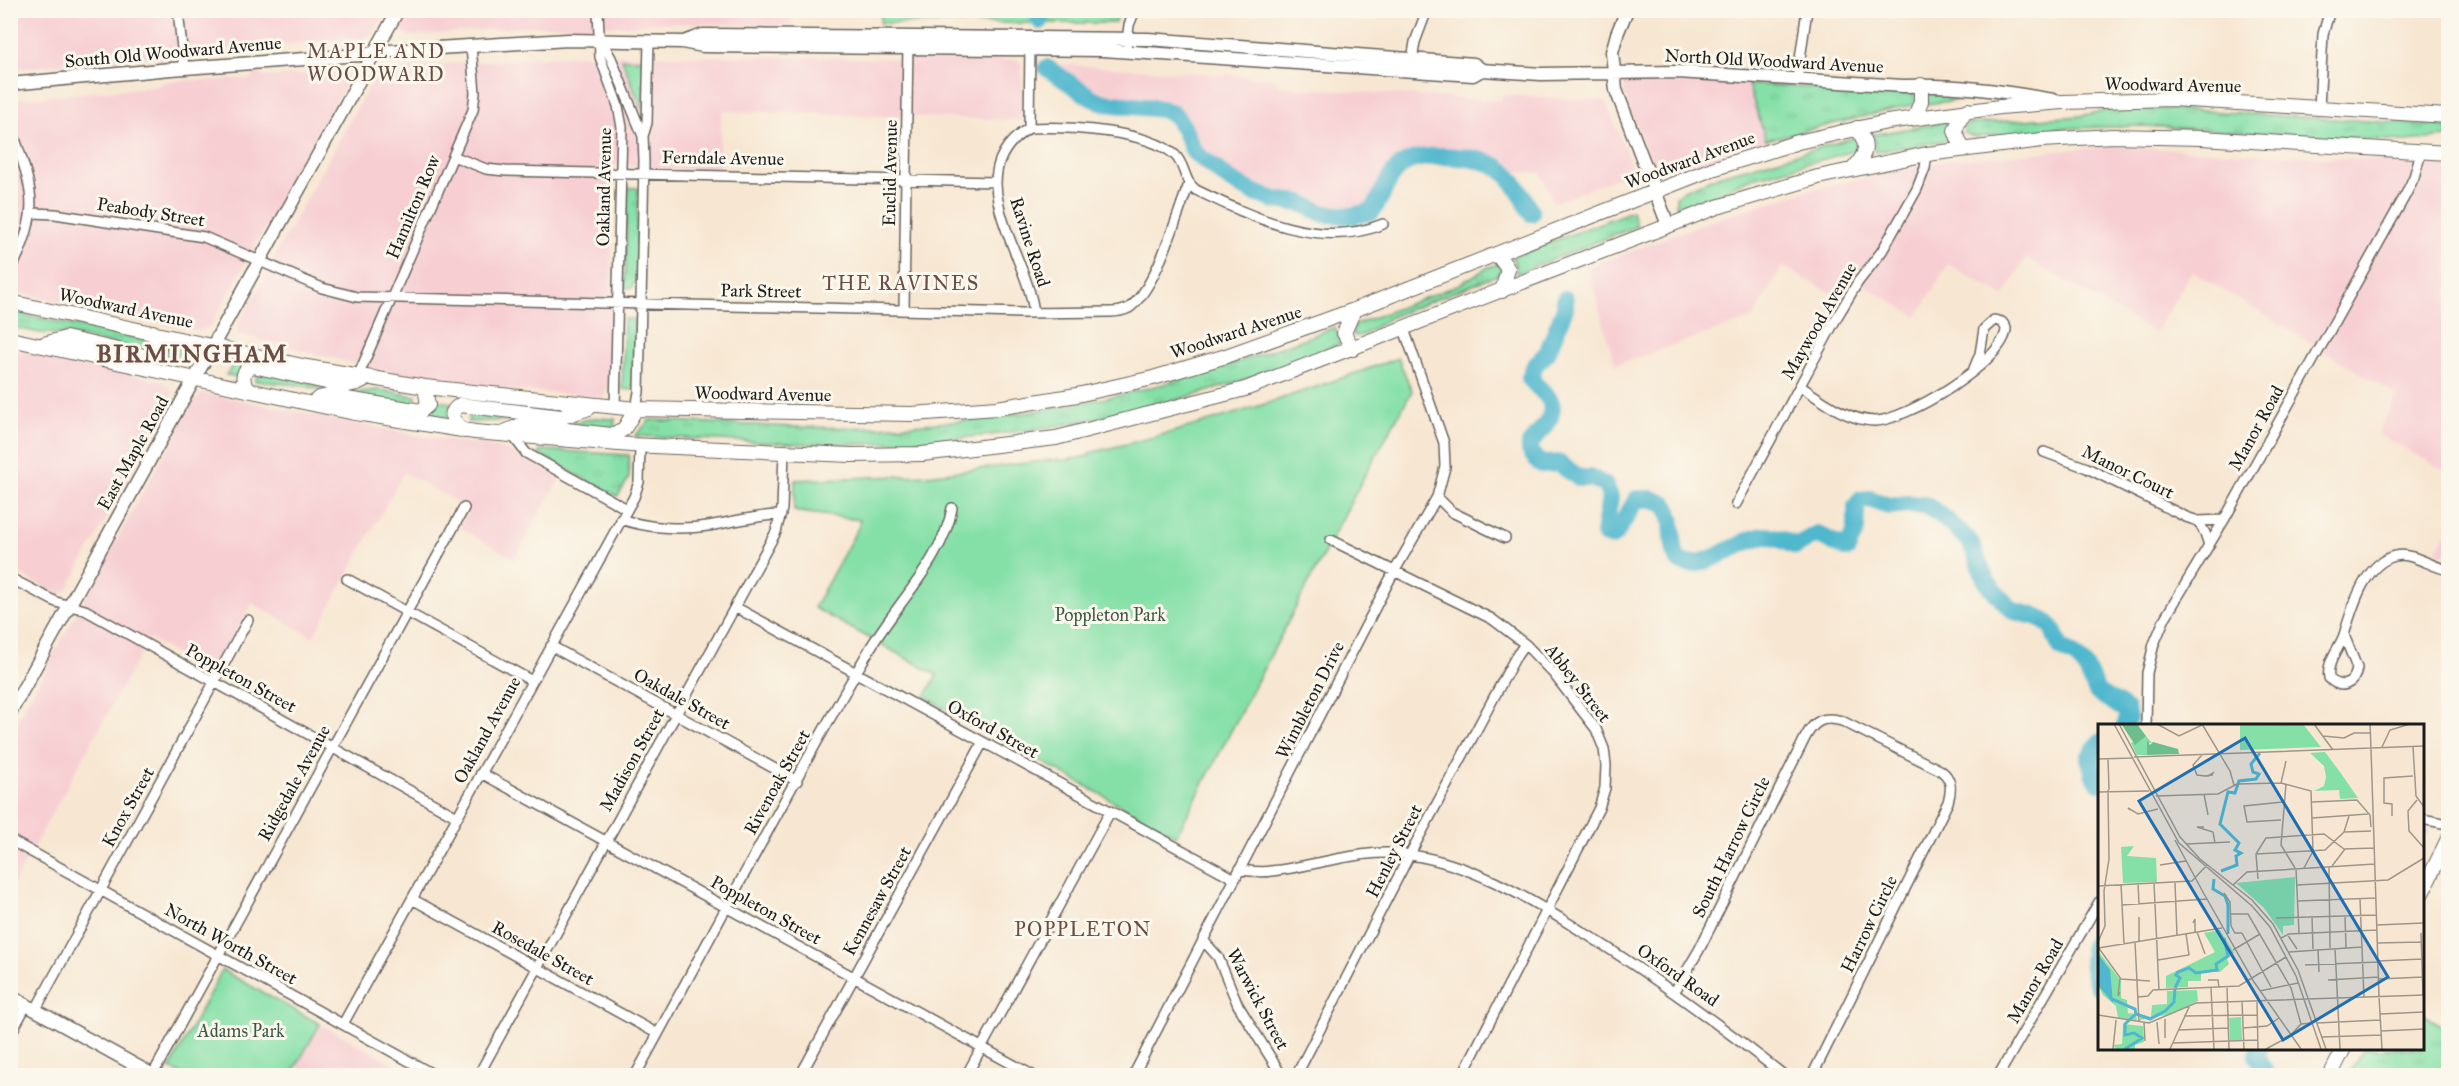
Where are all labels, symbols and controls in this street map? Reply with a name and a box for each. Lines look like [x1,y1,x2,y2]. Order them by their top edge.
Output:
street label: South Old Woodward Avenue [64,32,282,72]
district label: MAPLE AND WOODWARD [307,39,445,86]
street label: North Old Woodward Avenue [1664,44,1884,78]
street label: Woodward Avenue [2104,73,2242,97]
street label: Euclid Avenue [878,119,902,227]
street label: Woodward Avenue [1622,126,1758,194]
street label: Oakland Avenue [592,127,616,247]
street label: Ferndale Avenue [662,146,784,170]
street label: Hamilton Row [381,152,445,262]
street label: Peabody Street [96,193,207,231]
street label: Ravine Road [1005,194,1055,290]
street label: Maywood Avenue [1777,259,1861,383]
district label: THE RAVINES [822,271,980,295]
street label: Park Street [720,279,802,303]
street label: Woodward Avenue [57,283,195,333]
street label: Woodward Avenue [1168,300,1304,364]
district label: BIRMINGHAM [96,339,288,369]
street label: Woodward Avenue [694,382,832,406]
street label: Manor Road [2224,382,2288,474]
street label: East Maple Road [93,392,173,514]
street label: Manor Court [2078,440,2178,504]
park label: Poppleton Park [1054,604,1166,626]
street label: Wimbleton Drive [1271,638,1349,762]
street label: Abbey Street [1540,638,1616,727]
street label: Poppleton Street [182,639,301,718]
street label: Oakdale Street [630,663,735,735]
street label: Oakland Avenue [449,673,525,787]
street label: Oxford Street [943,695,1043,763]
street label: Madison Street [595,704,670,815]
street label: Ridgedale Avenue [253,721,336,845]
inset map [2098,724,2423,1050]
street label: Rivenoak Street [739,725,815,838]
street label: Knox Street [97,763,159,851]
street label: South Harrow Circle [1687,773,1775,921]
street label: Henley Street [1361,800,1427,901]
street label: Kennesaw Street [838,842,916,959]
street label: Poppleton Street [707,871,826,950]
street label: Harrow Circle [1836,872,1902,976]
street label: North Worth Street [161,898,302,990]
street label: Rosedale Street [488,916,598,990]
district label: POPPLETON [1014,917,1152,941]
street label: Manor Road [2002,935,2068,1027]
street label: Oxford Road [1633,939,1723,1011]
street label: Warwick Street [1222,944,1294,1054]
park label: Adams Park [197,1020,285,1042]

